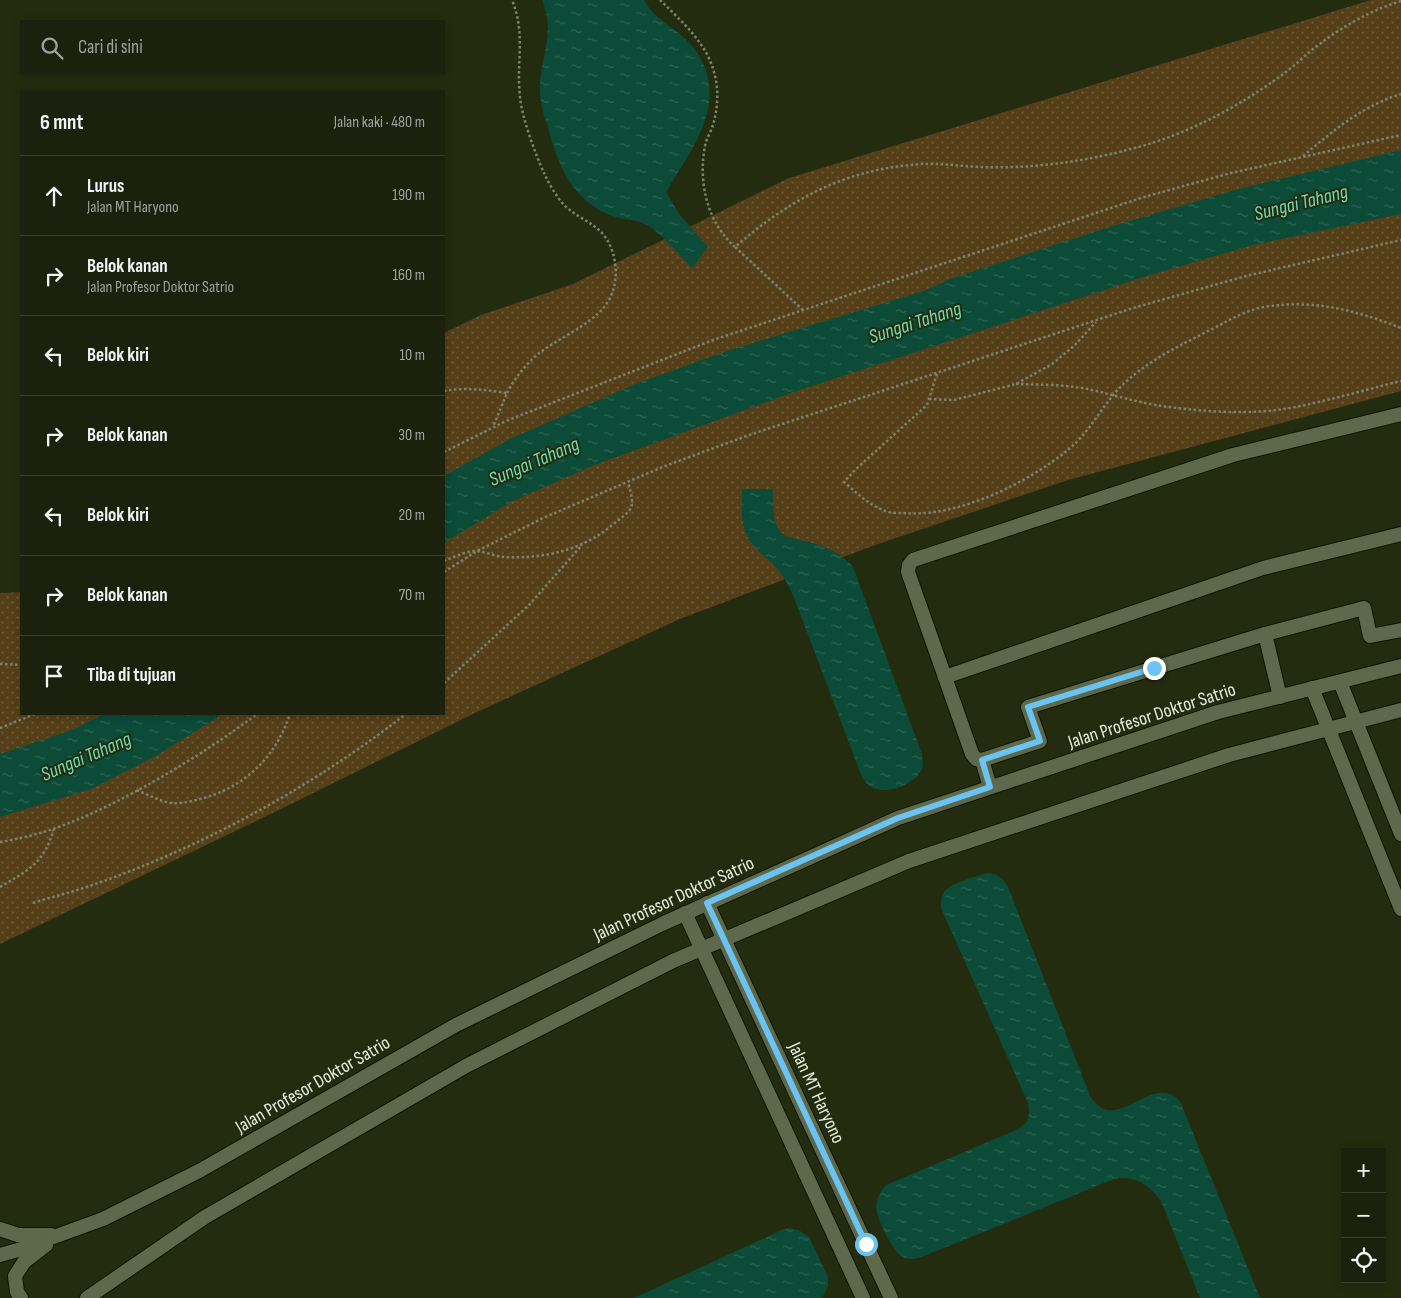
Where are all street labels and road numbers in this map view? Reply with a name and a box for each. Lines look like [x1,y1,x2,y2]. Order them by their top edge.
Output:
street label: Jalan Profesor Doktor Satrio [1064,678,1239,754]
street label: Jalan Profesor Doktor Satrio [589,852,758,947]
street label: Jalan Profesor Doktor Satrio [231,1031,394,1139]
street label: Jalan MT Haryono [782,1038,849,1147]

